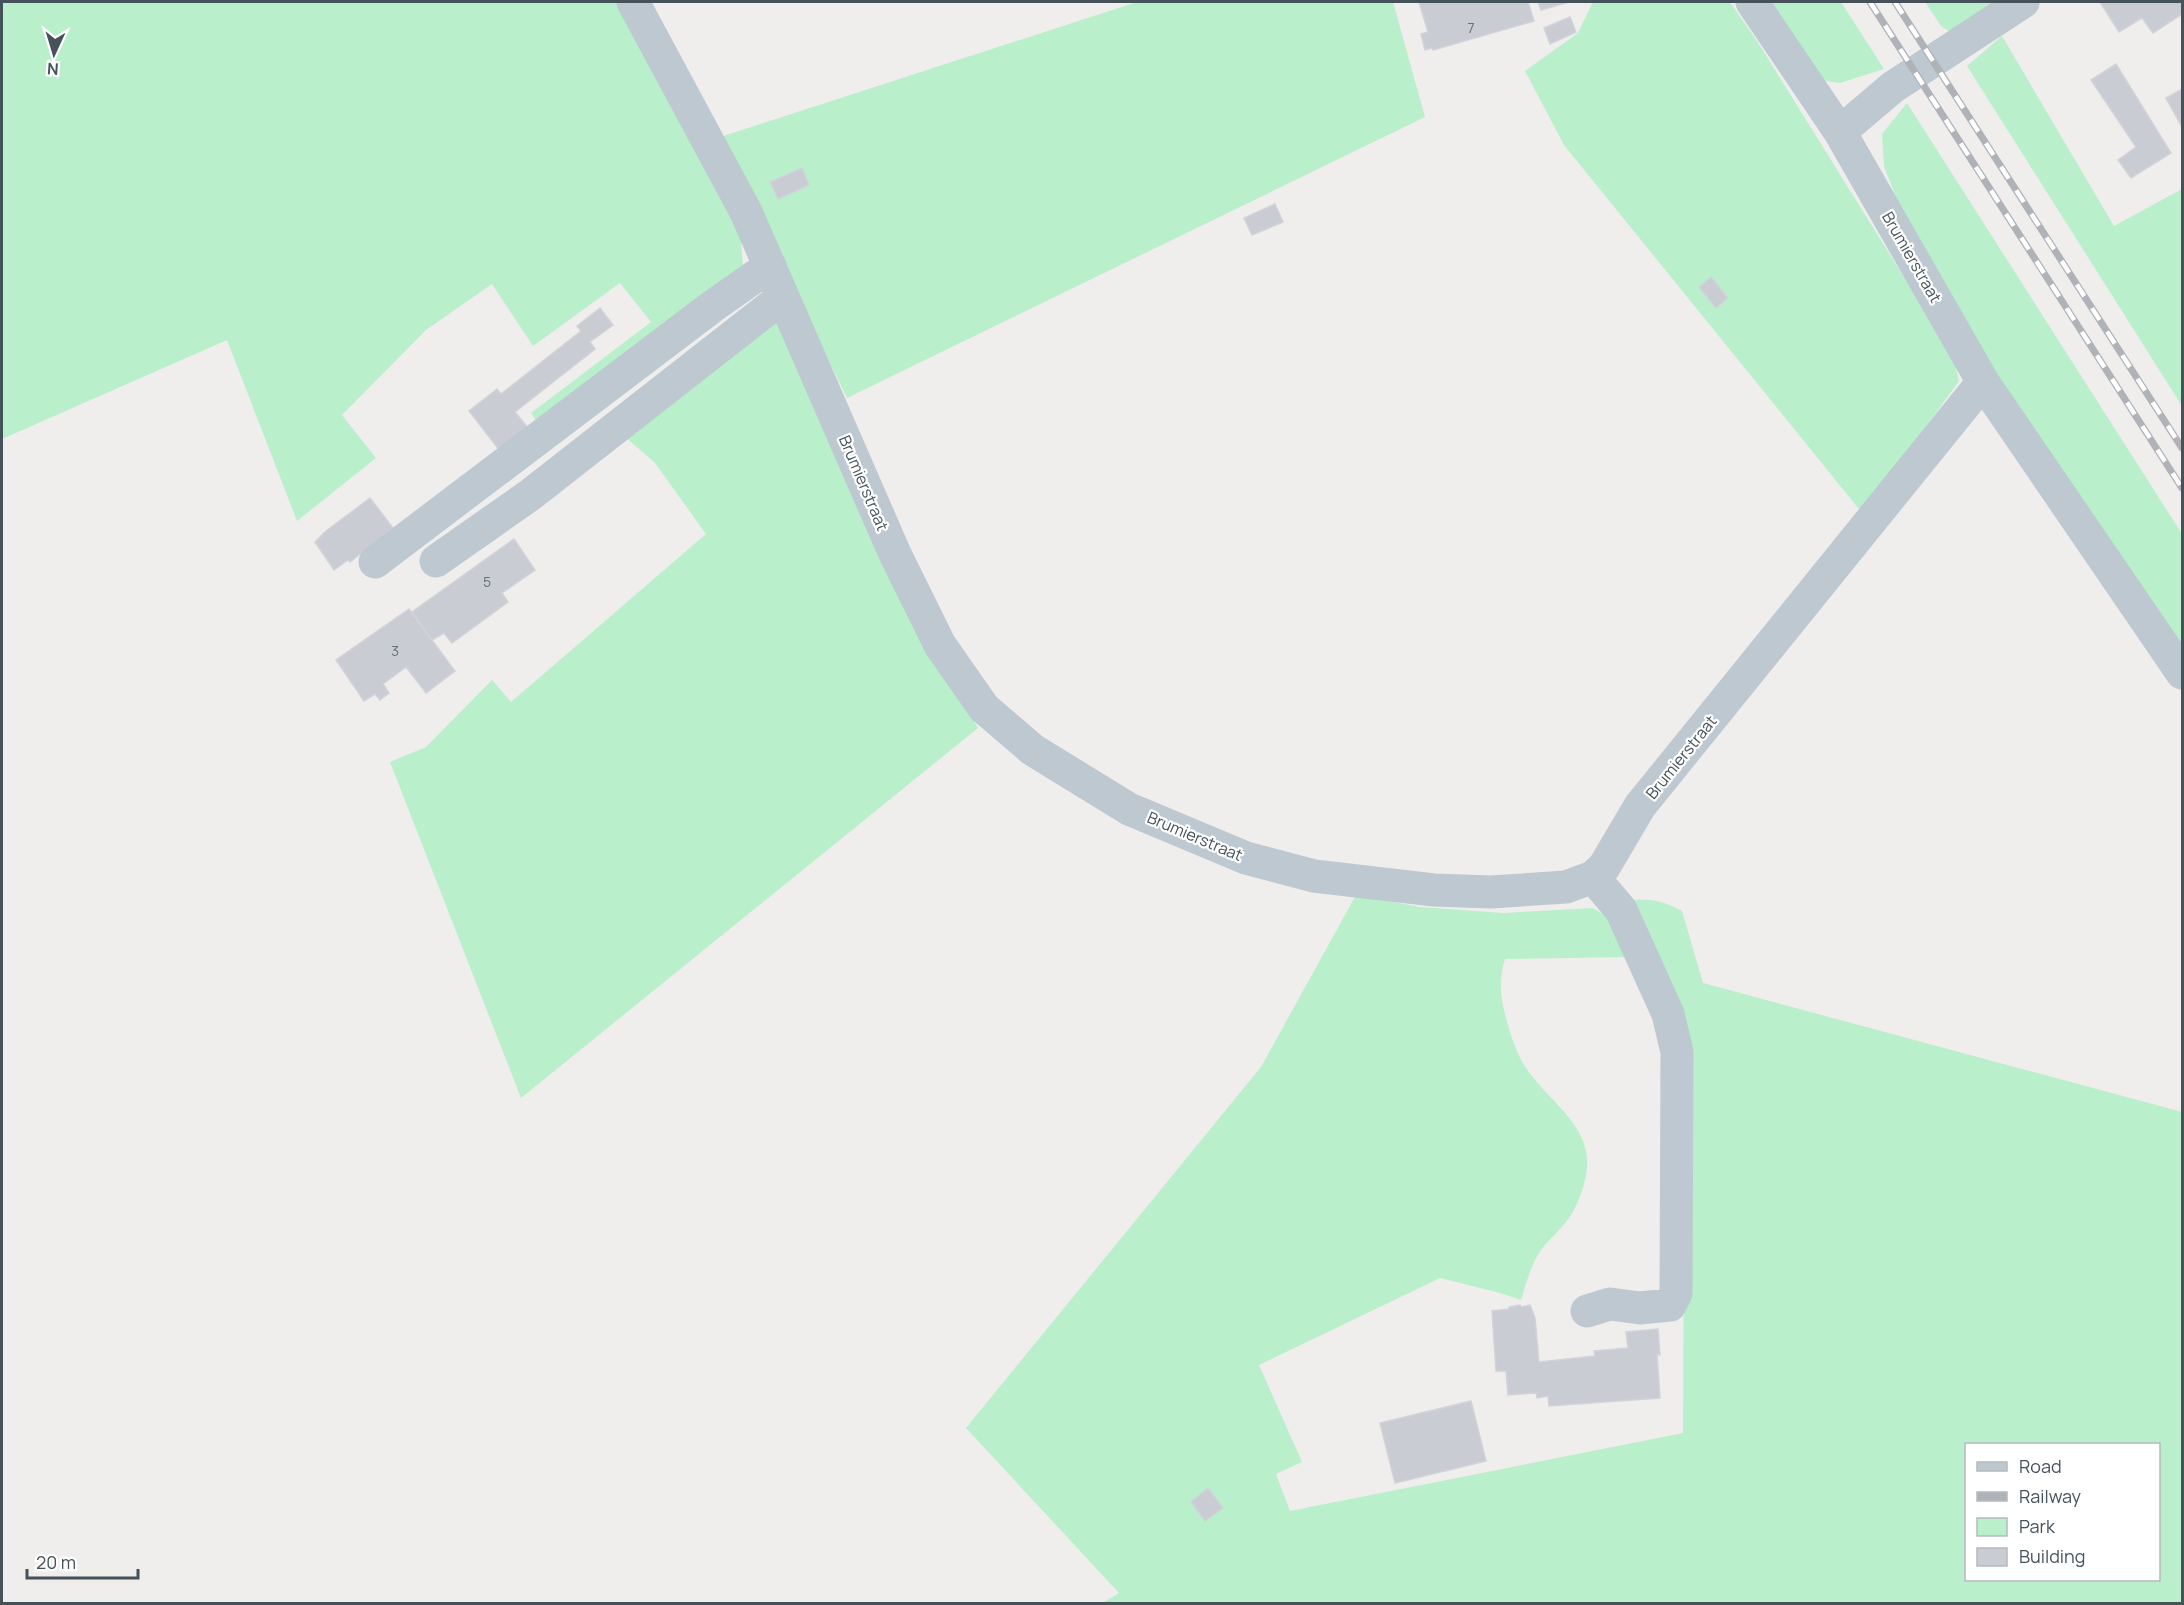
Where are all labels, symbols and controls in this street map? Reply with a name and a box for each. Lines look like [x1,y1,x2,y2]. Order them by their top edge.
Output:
house number: 7 [1467,18,1475,37]
north arrow [24,24,84,84]
text: N [46,58,59,80]
street label: Brumierstraat [1877,207,1947,307]
street label: Brumierstraat [834,432,894,534]
house number: 5 [483,572,491,591]
house number: 3 [391,641,399,660]
street label: Brumierstraat [1640,711,1722,803]
street label: Brumierstraat [1144,806,1246,866]
legend [1965,1443,2160,1581]
text: Road [2019,1454,2062,1478]
text: Railway [2019,1484,2081,1508]
text: Park [2019,1514,2056,1538]
scale bar [27,1542,138,1580]
text: Building [2019,1544,2085,1568]
text: 20 m [36,1550,76,1574]

